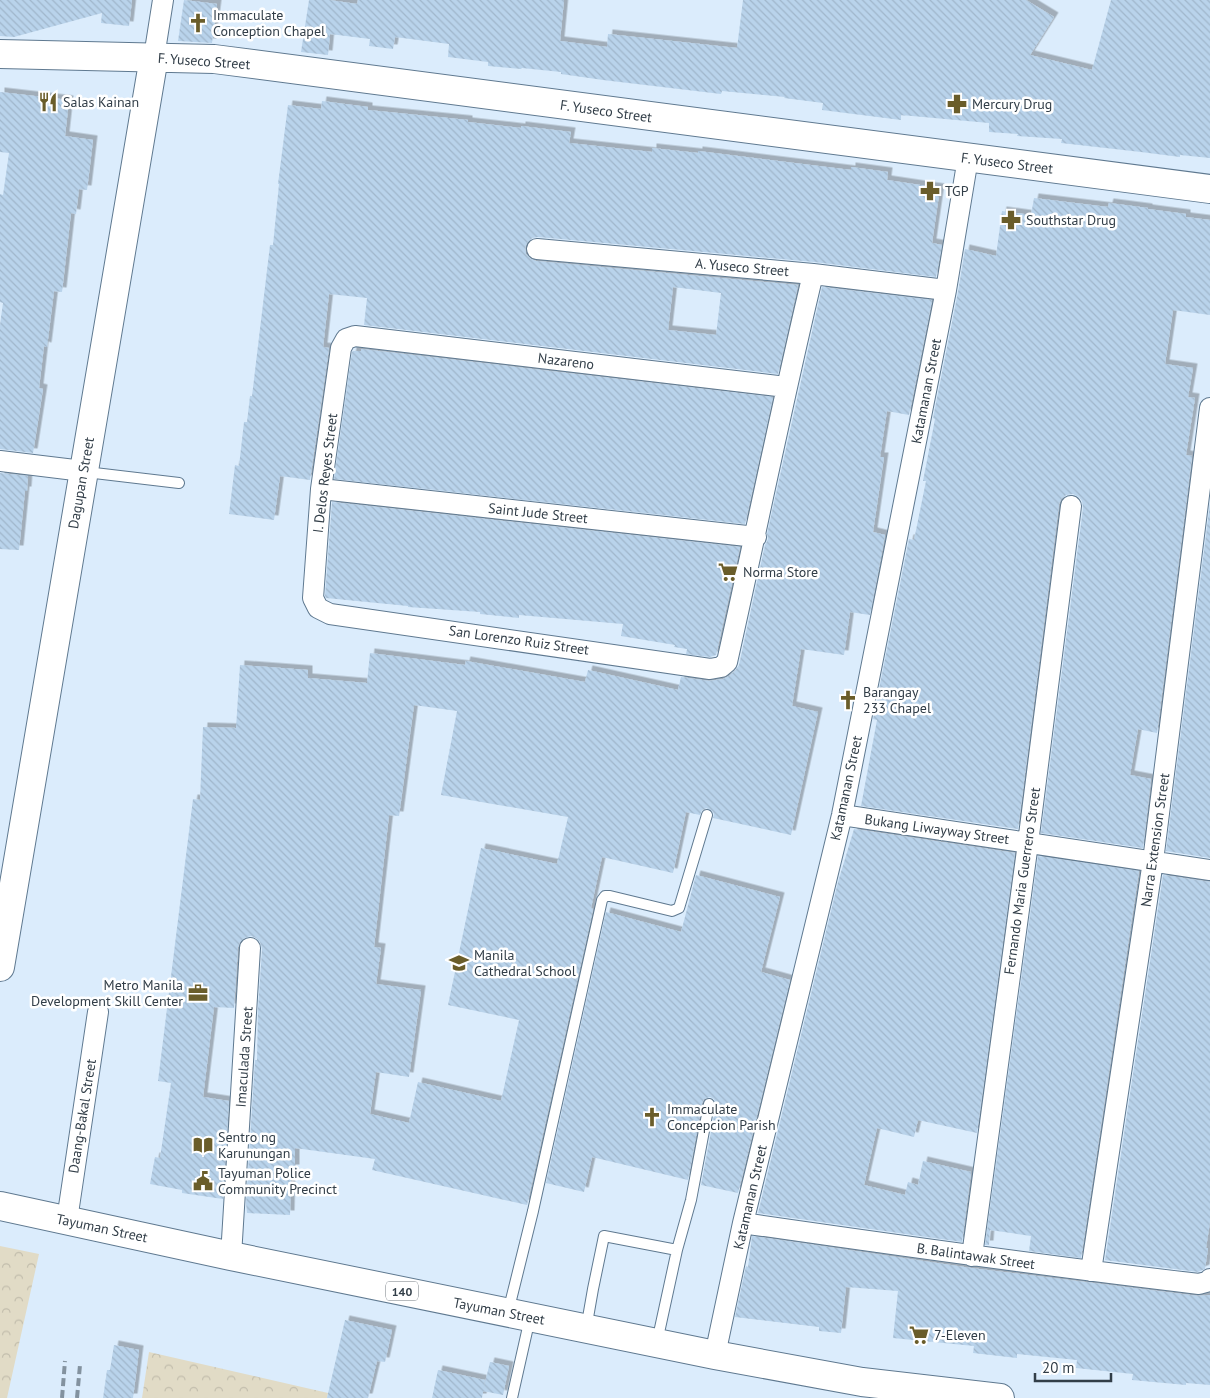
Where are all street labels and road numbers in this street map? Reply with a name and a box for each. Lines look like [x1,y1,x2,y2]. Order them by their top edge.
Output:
street label: F. Yuseco Street [157,49,251,73]
street label: F. Yuseco Street [559,96,653,126]
street label: F. Yuseco Street [960,148,1054,178]
street label: A. Yuseco Street [694,254,790,280]
street label: Katamanan Street [907,337,945,445]
street label: Nazareno [537,349,595,373]
street label: I. Delos Reyes Street [309,412,341,534]
street label: Dagupan Street [64,435,98,530]
street label: Saint Jude Street [487,499,589,527]
street label: San Lorenzo Ruiz Street [448,621,590,659]
street label: Katamanan Street [826,734,866,842]
street label: Narra Extension Street [1137,772,1173,908]
street label: Fernando Maria Guerrero Street [1000,786,1044,976]
street label: Bukang Liwayway Street [864,810,1011,848]
street label: Imaculada Street [231,1006,257,1108]
street label: Daang-Bakal Street [64,1057,100,1175]
street label: Katamanan Street [729,1143,771,1251]
street label: Tayuman Street [55,1210,149,1247]
street label: B. Balintawak Street [916,1239,1036,1273]
road number: 140 [386,1282,418,1300]
street label: Tayuman Street [452,1293,547,1329]

